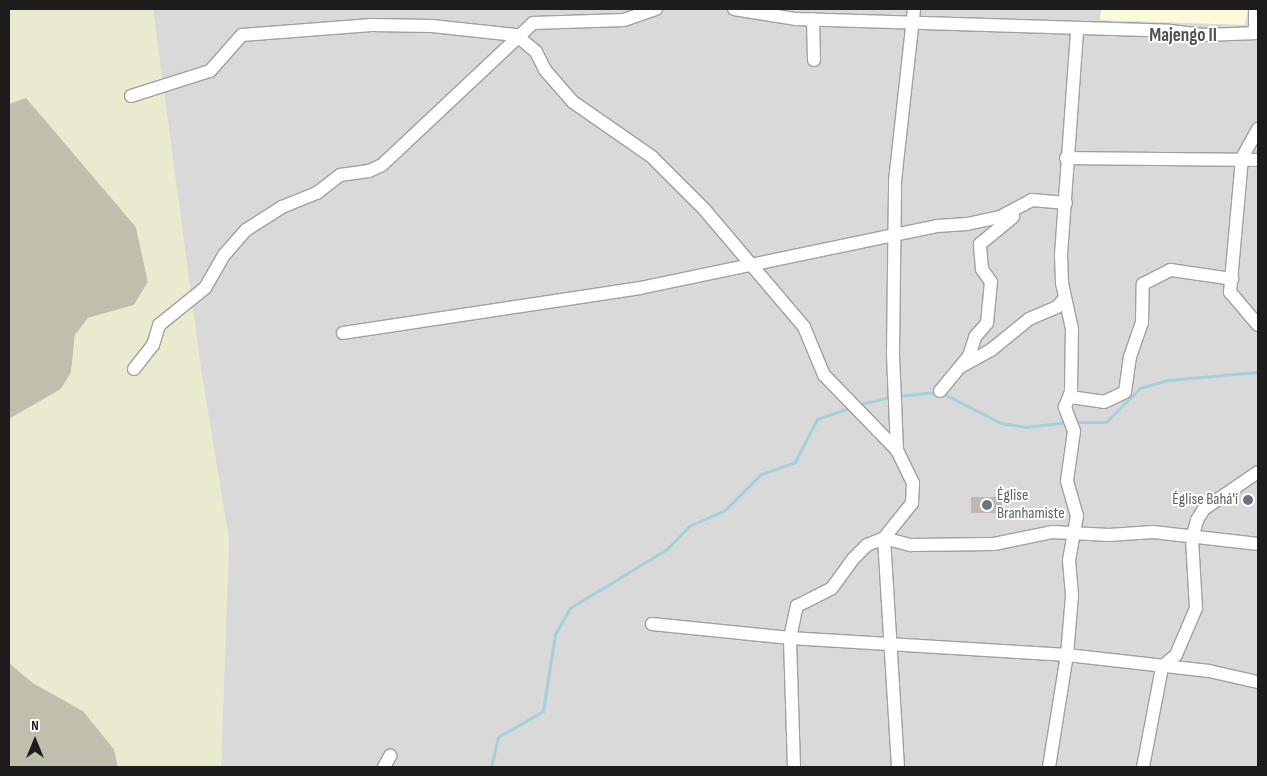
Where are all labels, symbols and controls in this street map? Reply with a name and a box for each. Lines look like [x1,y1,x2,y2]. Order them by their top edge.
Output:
district label: Majengo II [1149,25,1217,47]
place label: Église Branhamiste [997,486,1065,524]
place label: Église Bahá'í [1172,490,1238,510]
marker: Église Bahá'í [1242,494,1254,506]
marker: Église Branhamiste [981,499,993,511]
north arrow [10,716,60,766]
text: N [31,717,39,734]

